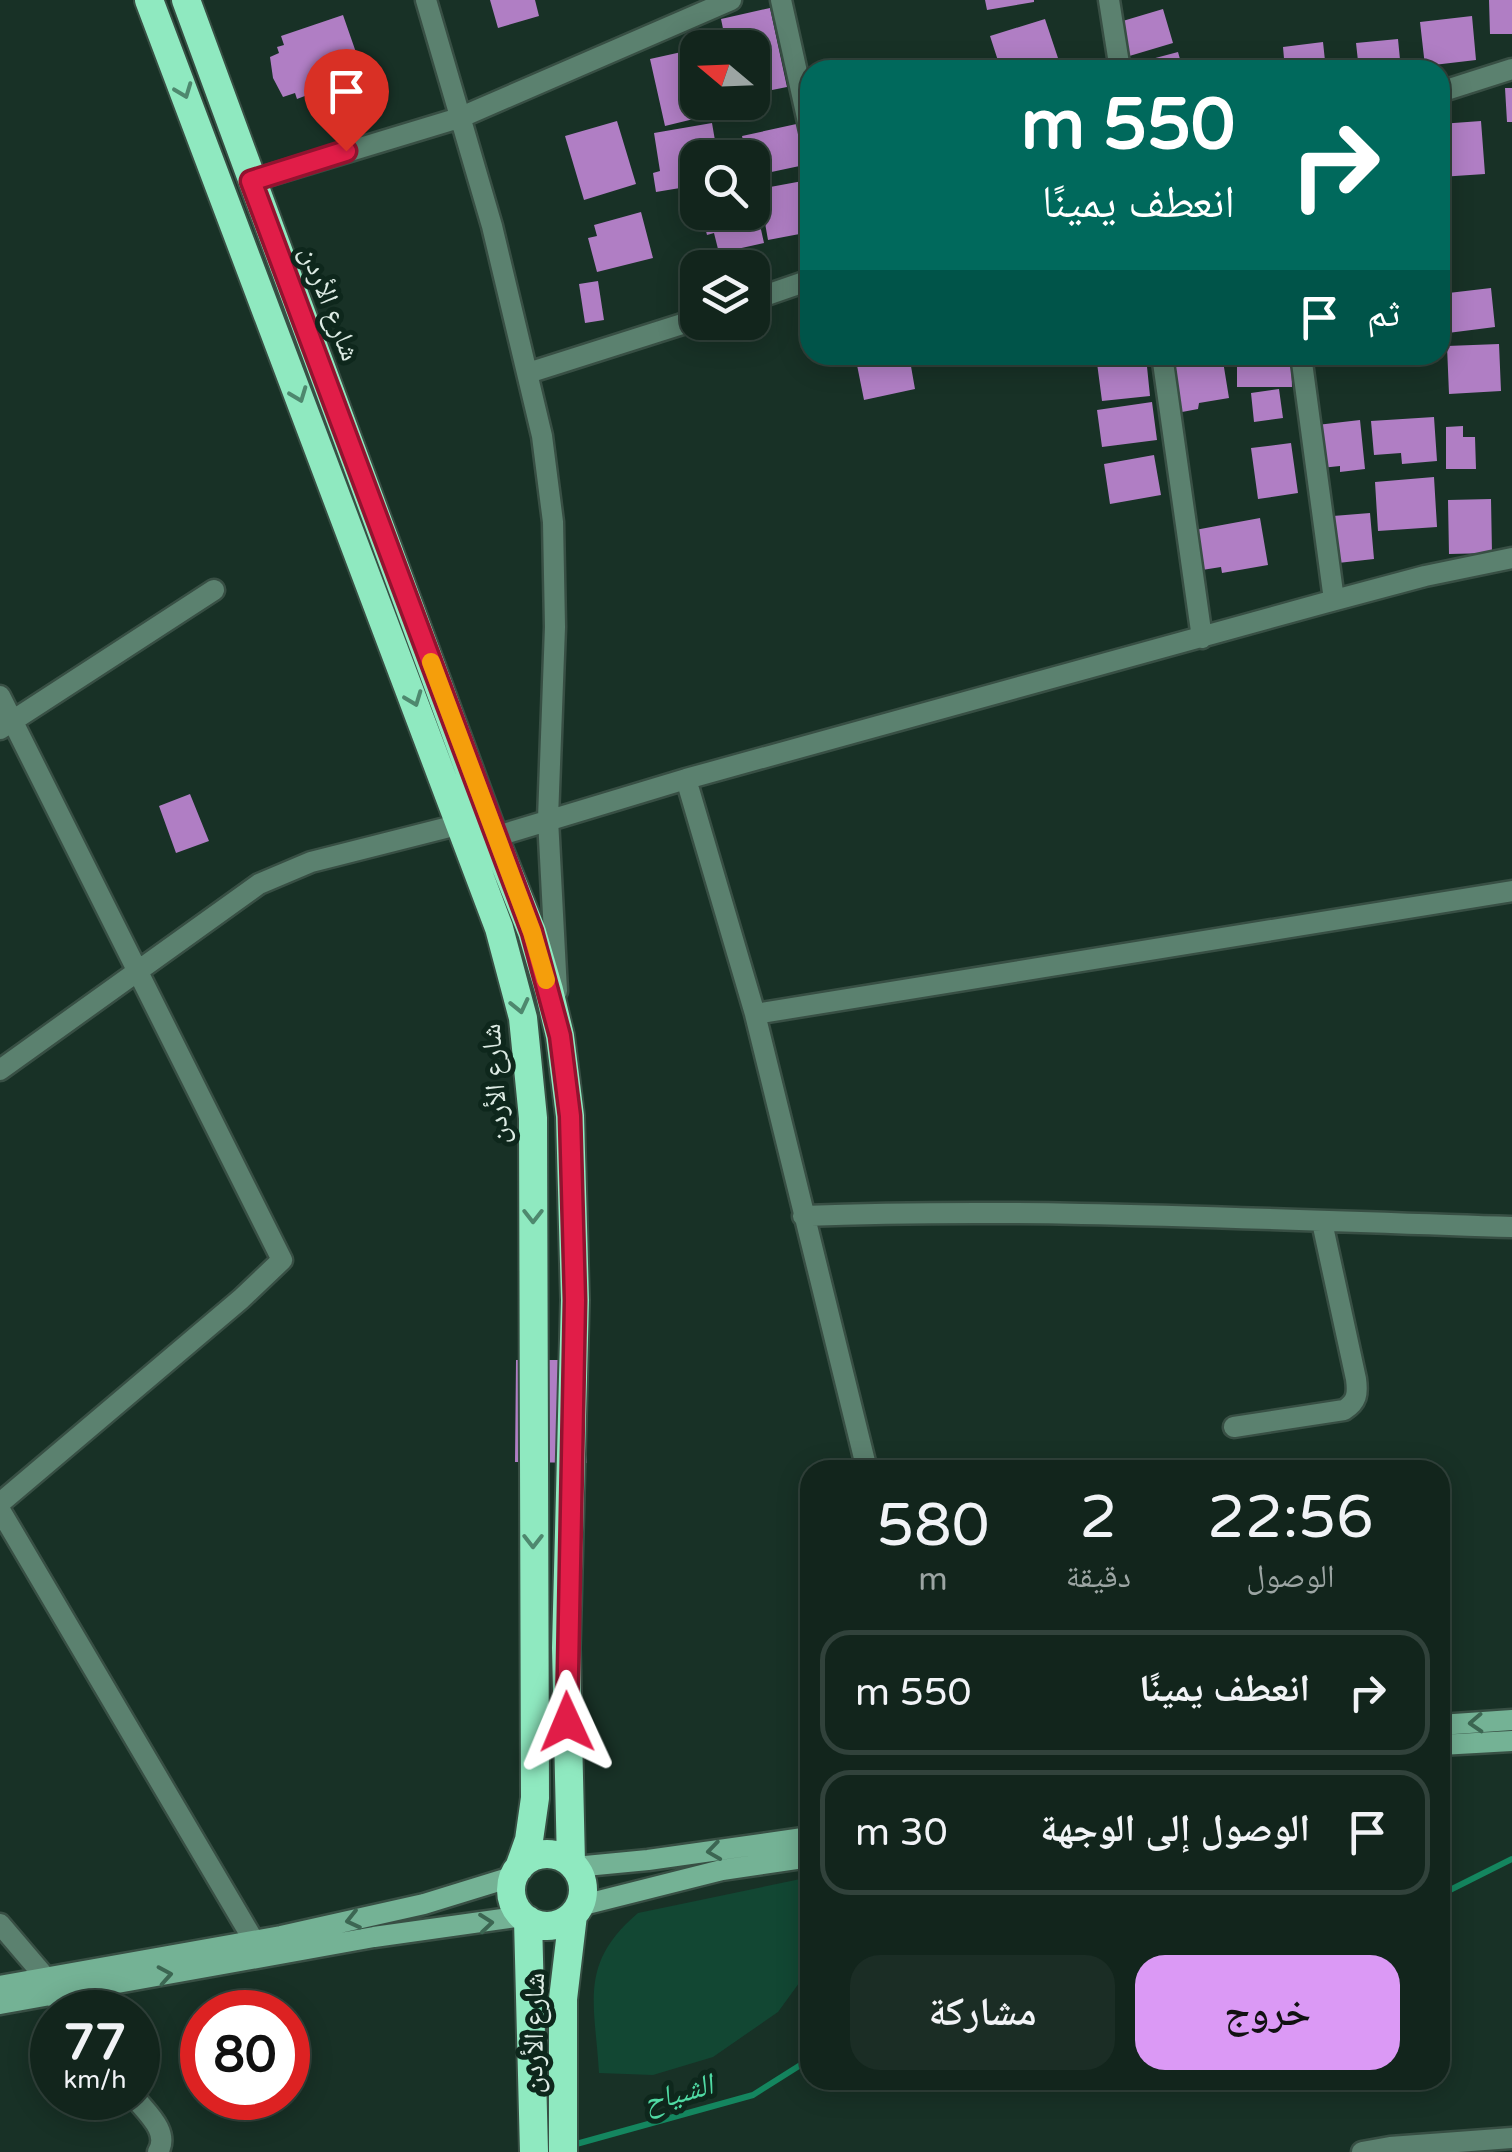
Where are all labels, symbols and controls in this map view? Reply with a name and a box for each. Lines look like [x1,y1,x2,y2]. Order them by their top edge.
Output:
north arrow [680,30,770,120]
map controls [680,30,770,340]
pin [304,49,389,152]
icon: arrive [319,64,374,119]
one-way arrow [172,82,192,99]
text: 550 m [1021,84,1235,168]
icon: right [1270,100,1400,230]
button: search [680,140,770,230]
text: انعطف يمينًا [1042,176,1235,230]
street label: شارع الأردن [293,241,368,366]
button: layers [680,250,770,340]
icon: arrive [1292,290,1347,345]
text: ثم [1367,291,1400,337]
one-way arrow [287,385,307,403]
one-way arrow [402,689,422,707]
one-way arrow [508,997,529,1014]
street label: شارع الأردن [474,1023,516,1145]
one-way arrow [522,1208,544,1224]
text: 2 [1080,1482,1117,1554]
text: 22:56 [1207,1482,1374,1554]
text: 580 [876,1490,989,1562]
one-way arrow [522,1534,544,1549]
text: دقيقة [1066,1558,1131,1596]
text: الوصول [1246,1558,1335,1596]
text: m [918,1561,948,1599]
icon: right [1340,1665,1395,1720]
text: انعطف يمينًا [1139,1666,1310,1712]
position arrow [515,1670,619,1774]
text: 550 m [855,1670,971,1716]
one-way arrow [1468,1712,1484,1733]
icon: arrive [1340,1805,1395,1860]
text: الوصول إلى الوجهة [1040,1806,1310,1852]
text: 30 m [855,1810,948,1856]
one-way arrow [705,1839,722,1860]
one-way arrow [345,1908,362,1929]
one-way arrow [478,1912,494,1934]
button: مشاركة [850,1955,1115,2070]
button: خروج [1135,1955,1400,2070]
one-way arrow [157,1965,173,1986]
street label: شارع الأردن [516,1972,552,2094]
speed limit sign: 80 [180,1990,310,2120]
text: 77 [64,2013,126,2073]
text: km/h [64,2065,126,2095]
water label: الشياح [639,2065,720,2121]

